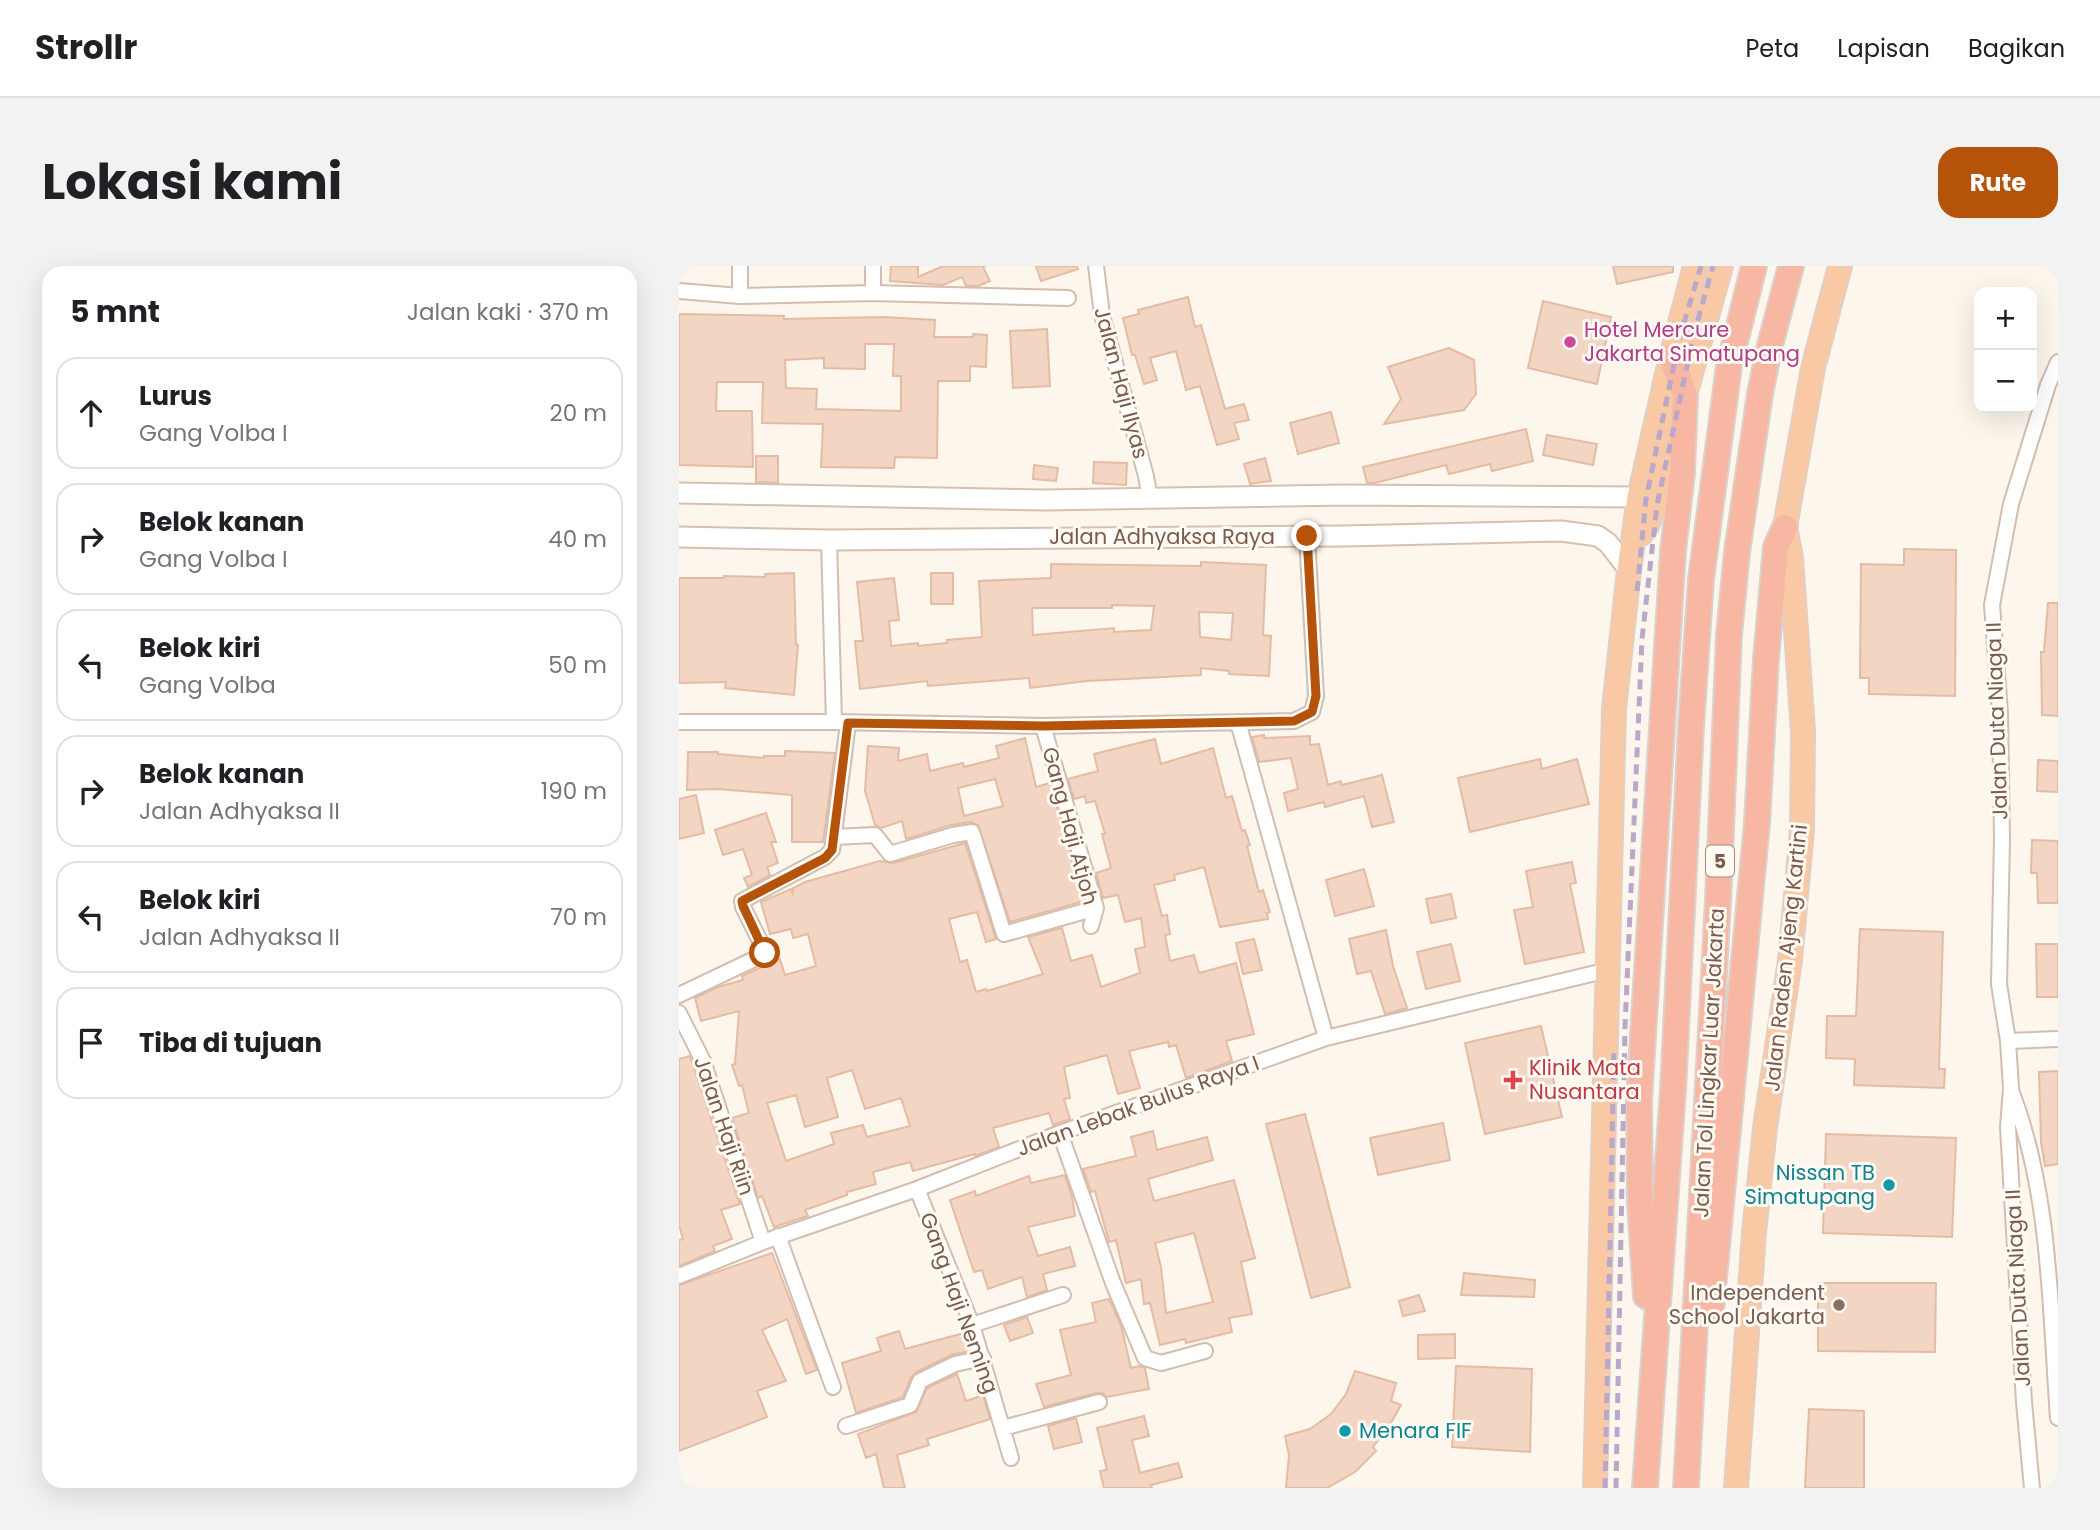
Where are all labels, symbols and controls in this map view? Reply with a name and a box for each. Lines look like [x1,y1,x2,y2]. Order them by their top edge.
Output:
text: Strollr [35,24,137,71]
text: Peta [1745,32,1799,65]
text: Lapisan [1837,32,1930,65]
text: Bagikan [1968,32,2065,65]
button: Rute [1938,147,2058,218]
text: Lokasi kami [42,148,342,216]
map controls [1974,287,2037,413]
button: + [1974,287,2037,350]
text: 5 mnt [70,290,160,333]
text: Jalan kaki · 370 m [407,296,609,328]
street label: Jalan Haji Ilyas [1087,304,1156,462]
place label: Hotel Mercure Jakarta Simatupang [1584,315,1800,368]
marker: Hotel Mercure Jakarta Simatupang [1562,334,1578,350]
button: − [1974,350,2037,413]
text: Lurus [139,378,212,414]
icon: ahead [72,394,110,432]
text: 20 m [549,397,607,429]
text: Gang Volba I [139,417,288,449]
text: Belok kanan [139,504,304,540]
icon: right [72,520,110,558]
route end [1291,520,1322,551]
street label: Jalan Adhyaksa Raya [1049,522,1275,551]
text: 40 m [548,523,607,555]
text: Gang Volba I [139,543,288,575]
street label: Jalan Duta Niaga II [1979,622,2014,820]
text: Belok kiri [139,630,261,666]
icon: left [72,646,110,684]
text: 50 m [548,649,607,681]
text: Gang Volba [139,669,276,701]
street label: Gang Haji Atjoh [1035,744,1106,908]
text: Belok kanan [139,756,304,792]
icon: right [72,772,110,810]
text: 190 m [541,775,607,807]
text: Jalan Adhyaksa II [139,795,340,827]
street label: Jalan Raden Ajeng Kartini [1757,823,1814,1093]
road number: 5 [1706,846,1734,876]
text: Belok kiri [139,882,261,918]
icon: left [72,898,110,936]
text: 70 m [550,901,607,933]
street label: Jalan Tol Lingkar Luar Jakarta [1686,908,1731,1218]
text: Jalan Adhyaksa II [139,921,340,953]
route start [749,937,780,968]
icon: arrive [72,1024,110,1062]
text: Tiba di tujuan [139,1025,322,1061]
street label: Jalan Lebak Bulus Raya I [1013,1048,1263,1163]
street label: Jalan Haji Riin [687,1053,762,1199]
place label: Klinik Mata Nusantara [1529,1053,1641,1106]
marker: Klinik Mata Nusantara [1503,1070,1523,1090]
place label: Nissan TB Simatupang [1745,1158,1875,1211]
marker: Nissan TB Simatupang [1881,1177,1897,1193]
street label: Jalan Duta Niaga II [1998,1188,2037,1388]
street label: Gang Haji Neming [913,1208,1006,1397]
place label: Independent School Jakarta [1669,1278,1825,1331]
marker: Independent School Jakarta [1831,1297,1847,1313]
place label: Menara FIF [1359,1416,1472,1445]
marker: Menara FIF [1337,1423,1353,1439]

